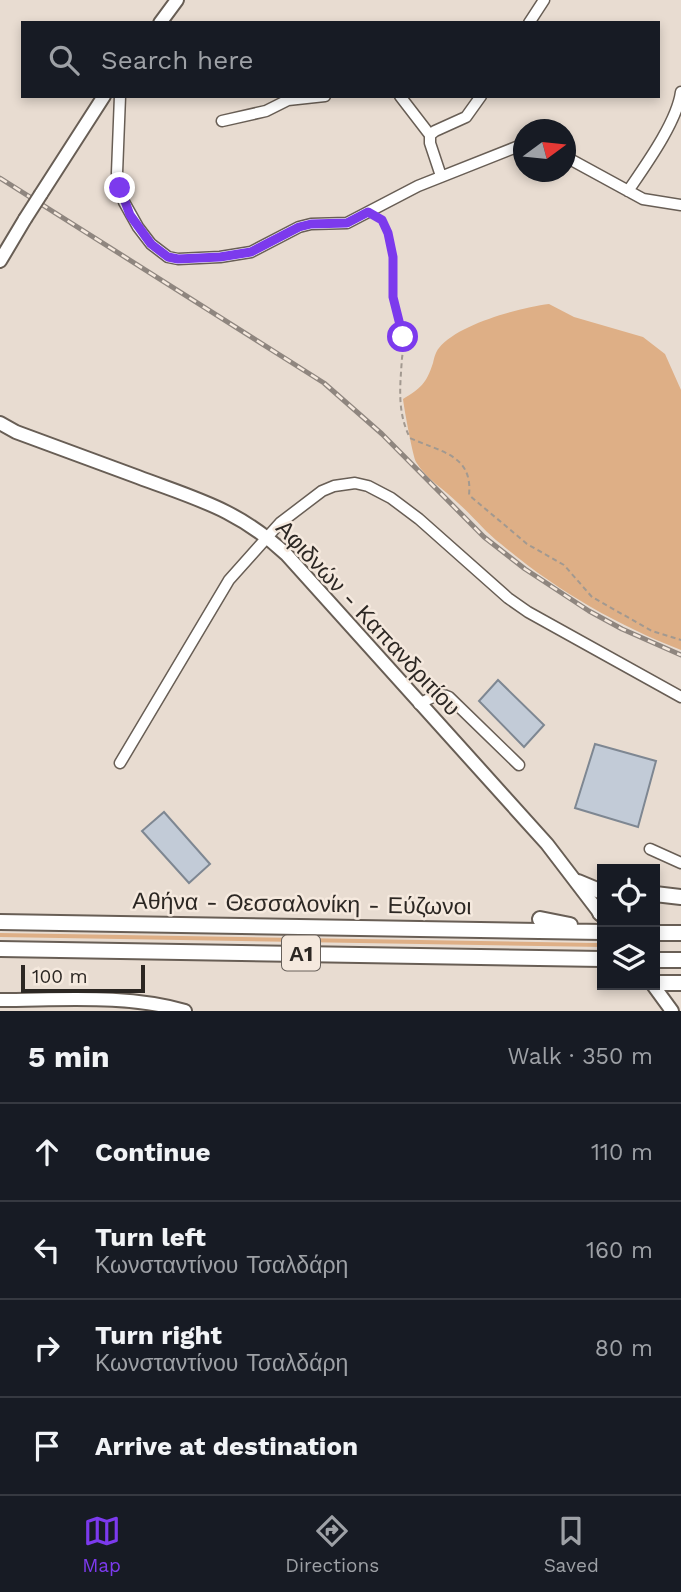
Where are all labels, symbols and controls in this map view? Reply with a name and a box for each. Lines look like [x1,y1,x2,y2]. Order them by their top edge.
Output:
search box [21,21,660,98]
icon: search [45,41,83,79]
text: Search here [101,45,253,75]
north arrow [513,119,576,182]
route end [104,172,135,203]
route start [387,321,418,352]
street label: Αφιδνών - Καπανδριτίου [270,515,466,721]
map controls [597,864,660,990]
button: locate [597,864,660,927]
street label: Αθήνα - Θεσσαλονίκη - Εύζωνοι [132,888,472,920]
button: layers [597,927,660,990]
road number: Α1 [282,936,320,970]
scale bar [21,962,145,994]
text: 100 m [32,965,88,988]
text: 5 min [28,1039,110,1074]
text: Walk · 350 m [507,1043,653,1070]
icon: ahead [28,1133,66,1171]
text: Continue [95,1137,211,1167]
text: 110 m [591,1139,653,1166]
text: Turn left [95,1222,206,1252]
icon: left [28,1231,66,1269]
text: 160 m [586,1237,653,1264]
text: Κωνσταντίνου Τσαλδάρη [95,1252,348,1279]
text: Turn right [95,1320,222,1350]
icon: right [28,1329,66,1367]
text: 80 m [595,1335,653,1362]
text: Κωνσταντίνου Τσαλδάρη [95,1350,348,1377]
icon: arrive [28,1427,66,1465]
text: Arrive at destination [95,1431,358,1461]
tab: Map [82,1512,121,1577]
tab: Directions [285,1512,379,1577]
tab: Saved [544,1512,599,1577]

